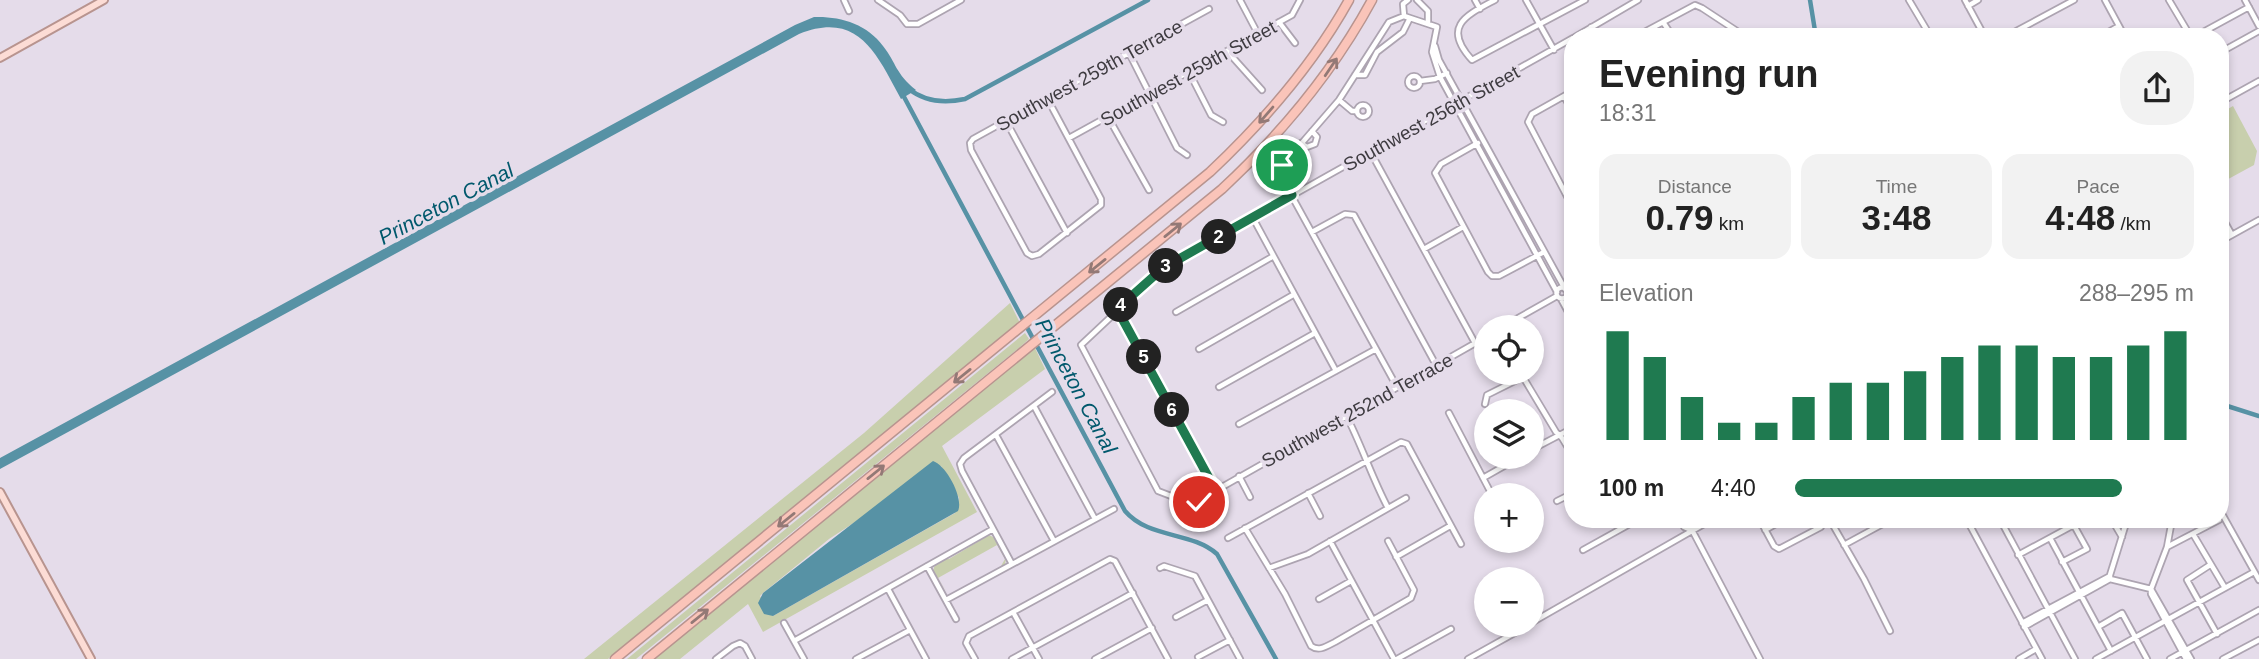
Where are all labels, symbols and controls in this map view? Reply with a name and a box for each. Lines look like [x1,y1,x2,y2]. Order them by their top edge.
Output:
street label: Southwest 259th Terrace [992,15,1186,135]
street label: Southwest 259th Street [1097,16,1280,130]
button: share [2120,51,2194,125]
text: Evening run [1599,53,1819,95]
one-way arrow [1323,58,1338,77]
street label: Southwest 256th Street [1340,61,1523,175]
text: 18:31 [1599,100,1657,126]
one-way arrow [1258,106,1274,124]
pin [1252,135,1312,195]
icon: arrive [1263,146,1301,184]
water label: Princeton Canal [374,158,518,249]
text: Distance [1658,176,1732,197]
text: Time [1876,176,1917,197]
text: Pace [2077,176,2120,197]
text: 0.79 [1645,198,1714,237]
text: 3:48 [1861,198,1932,237]
text: 4:48 [2045,198,2115,237]
text: km [1714,213,1744,234]
text: /km [2115,213,2151,234]
pin: 2 [1202,219,1236,254]
one-way arrow [1164,223,1182,238]
text: 2 [1213,226,1224,247]
pin: 3 [1148,248,1184,284]
text: 3 [1160,255,1171,276]
one-way arrow [1088,259,1106,274]
text: Elevation [1599,280,1694,306]
text: 288–295 m [2079,280,2194,306]
pin: 4 [1104,288,1138,322]
text: 4 [1115,294,1126,315]
water label: Princeton Canal [1031,314,1122,458]
map controls [1474,315,1544,637]
button: locate [1474,315,1544,385]
pin: 5 [1126,340,1162,374]
text: 5 [1138,346,1149,367]
street label: Southwest 252nd Terrace [1258,349,1456,472]
one-way arrow [953,368,971,384]
pin: 6 [1154,392,1190,428]
text: 6 [1166,399,1177,420]
button: layers [1474,399,1544,469]
one-way arrow [867,464,885,480]
pin [1169,472,1229,532]
text: 100 m [1599,475,1664,501]
text: 4:40 [1711,475,1756,501]
icon: check [1180,483,1218,521]
button: + [1474,483,1544,553]
one-way arrow [777,512,795,527]
button: − [1474,567,1544,637]
one-way arrow [690,608,708,624]

